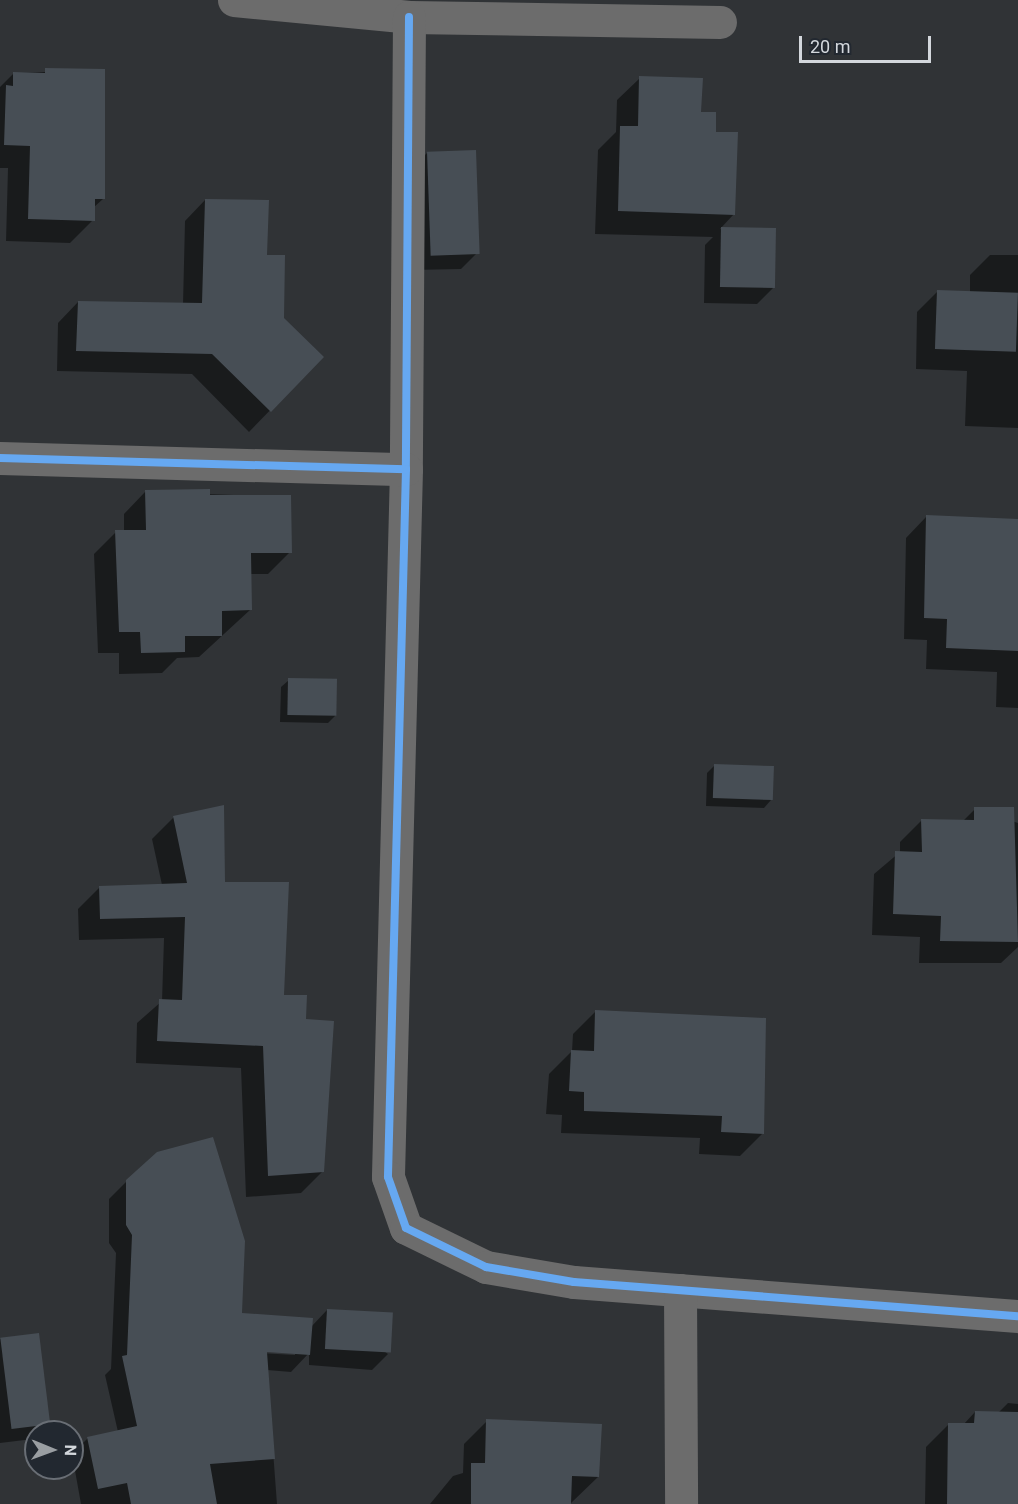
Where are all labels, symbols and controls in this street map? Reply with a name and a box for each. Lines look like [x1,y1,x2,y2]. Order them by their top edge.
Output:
scale bar [802,24,934,62]
text: 20 m [810,36,850,57]
north arrow [24,1420,84,1480]
text: N [61,1444,80,1456]

